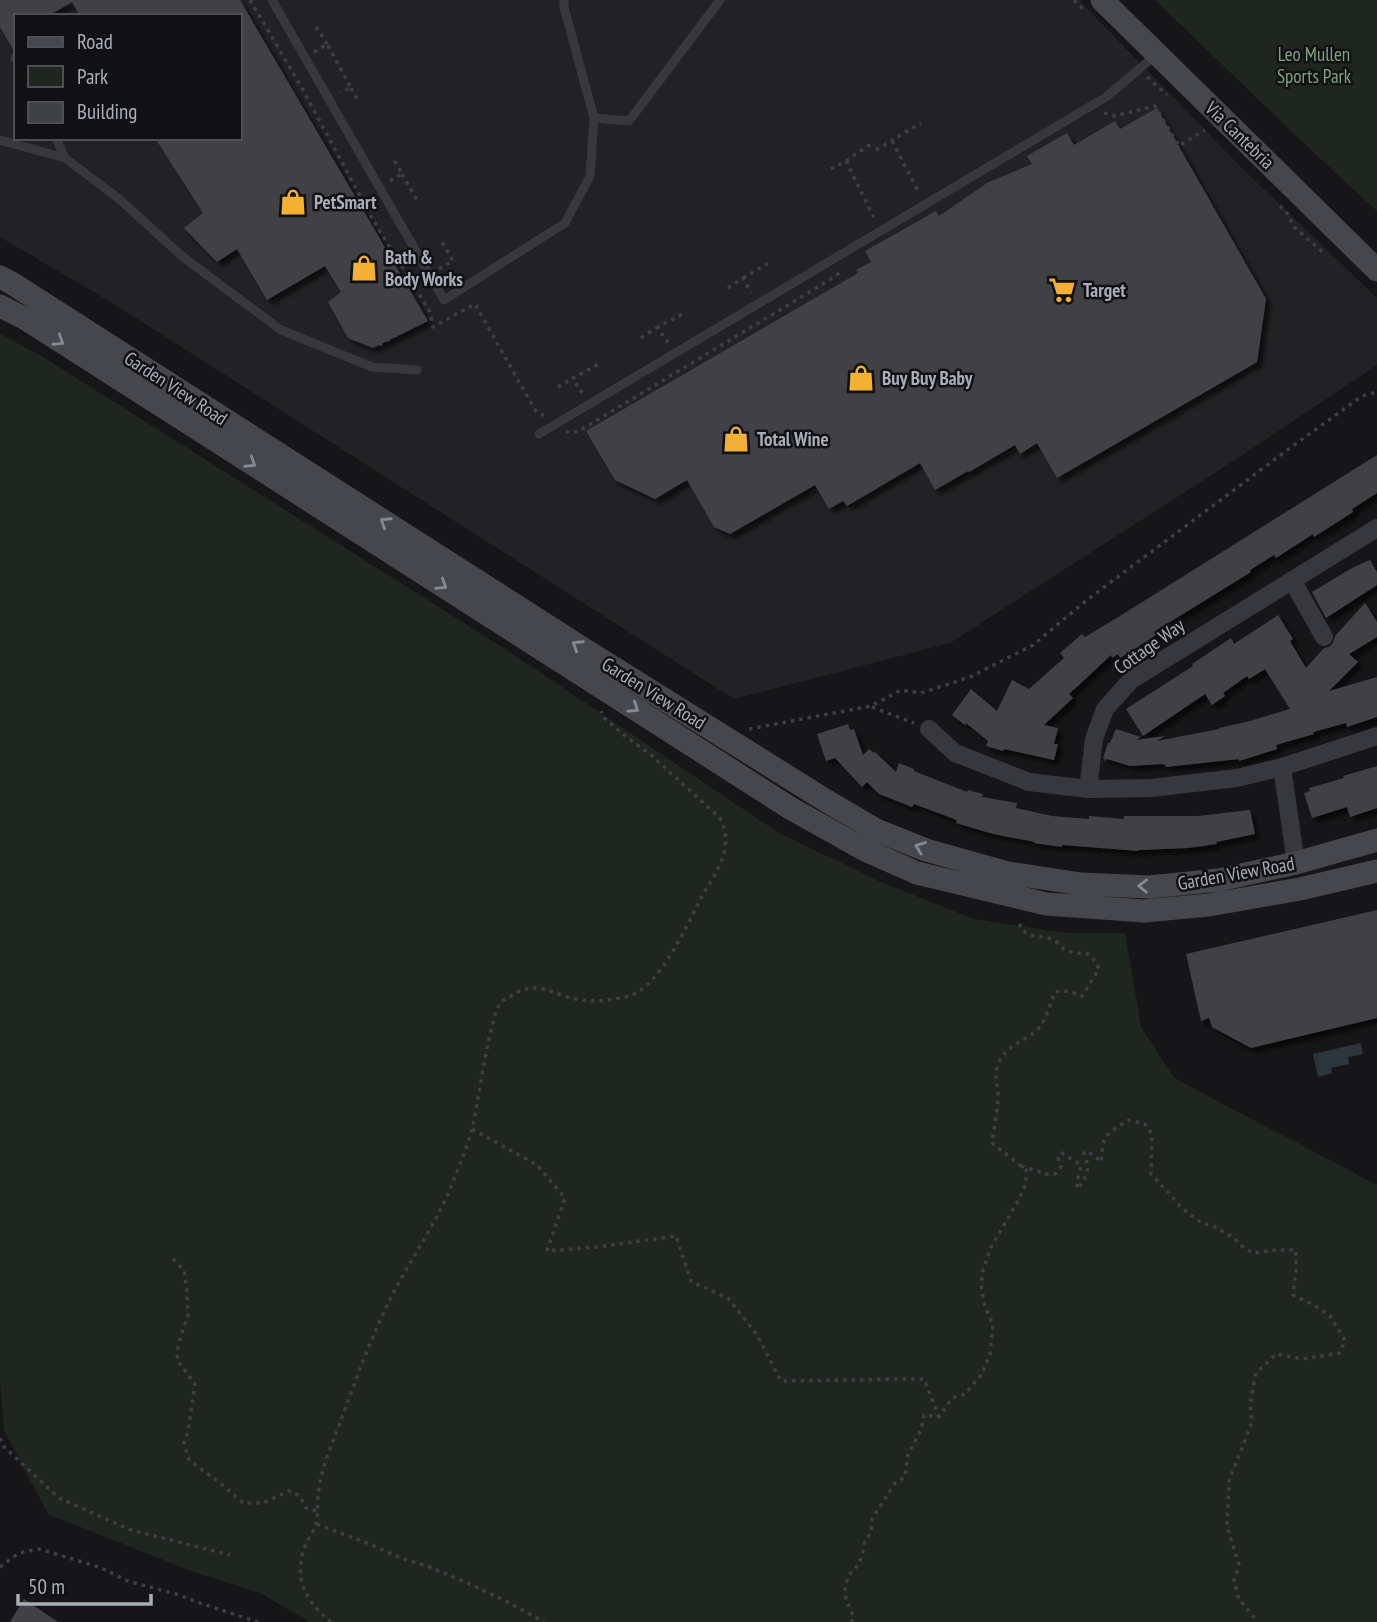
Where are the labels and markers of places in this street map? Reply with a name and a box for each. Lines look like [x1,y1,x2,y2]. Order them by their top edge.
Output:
shop icon: PetSmart [278,187,308,217]
place label: PetSmart [314,190,377,214]
place label: Bath & Body Works [385,245,463,291]
shop icon: Bath & Body Works [349,253,379,283]
supermarket icon: Target [1047,275,1077,305]
place label: Target [1083,278,1126,302]
shop icon: Buy Buy Baby [846,363,876,393]
place label: Buy Buy Baby [882,366,973,390]
shop icon: Total Wine [721,424,751,454]
place label: Total Wine [757,427,829,451]

